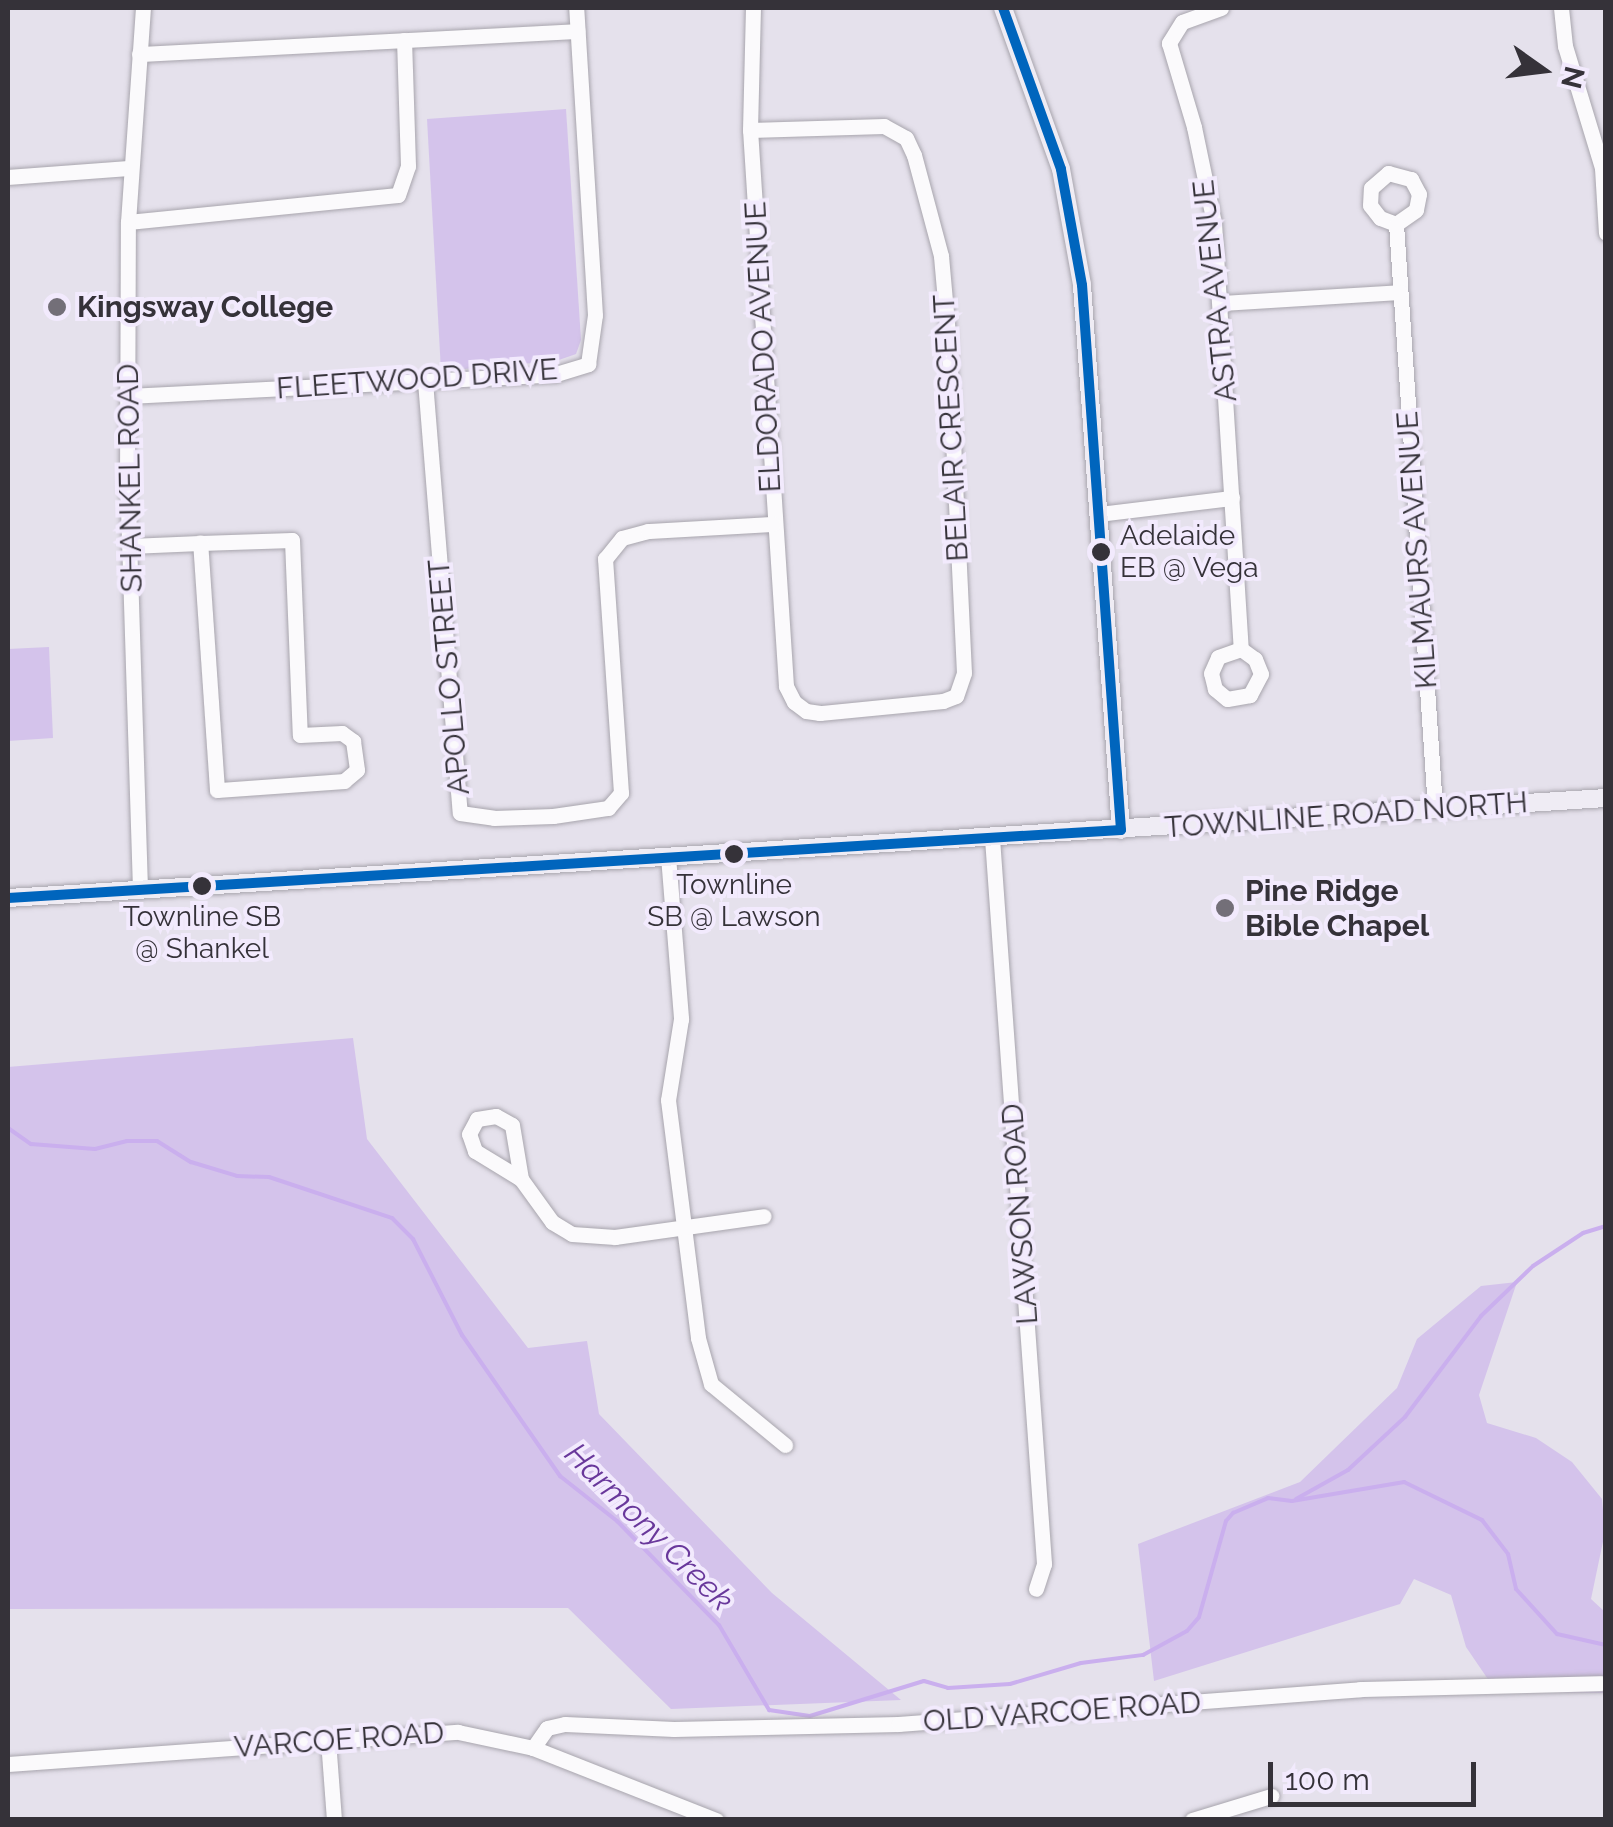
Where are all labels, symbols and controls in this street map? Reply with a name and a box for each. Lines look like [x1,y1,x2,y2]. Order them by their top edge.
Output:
north arrow [1493,20,1593,120]
text: N [1554,63,1591,92]
street label: ASTRA AVENUE [1185,177,1245,405]
street label: ELDORADO AVENUE [737,200,789,494]
place label: Kingsway College [77,289,334,325]
street label: BELAIR CRESCENT [926,293,976,563]
marker: Kingsway College [46,296,68,318]
street label: FLEETWOOD DRIVE [275,351,559,407]
street label: SHANKEL ROAD [110,363,150,593]
street label: KILMAURS AVENUE [1389,409,1445,691]
place label: Adelaide EB @ Vega [1120,519,1260,585]
marker: Adelaide EB @ Vega [1091,542,1111,562]
street label: APOLLO STREET [421,558,477,796]
street label: TOWNLINE ROAD NORTH [1163,784,1529,846]
marker: Townline SB @ Lawson [724,844,744,864]
place label: Townline SB @ Lawson [647,868,821,934]
place label: Pine Ridge Bible Chapel [1245,873,1429,944]
marker: Townline SB @ Shankel [192,876,212,896]
marker: Pine Ridge Bible Chapel [1214,897,1236,919]
place label: Townline SB @ Shankel [123,900,281,966]
street label: LAWSON ROAD [994,1102,1046,1326]
water label: Harmony Creek [557,1435,741,1619]
street label: OLD VARCOE ROAD [921,1684,1203,1740]
street label: VARCOE ROAD [233,1715,445,1765]
scale bar [1273,1742,1480,1804]
text: 100 m [1285,1762,1370,1797]

